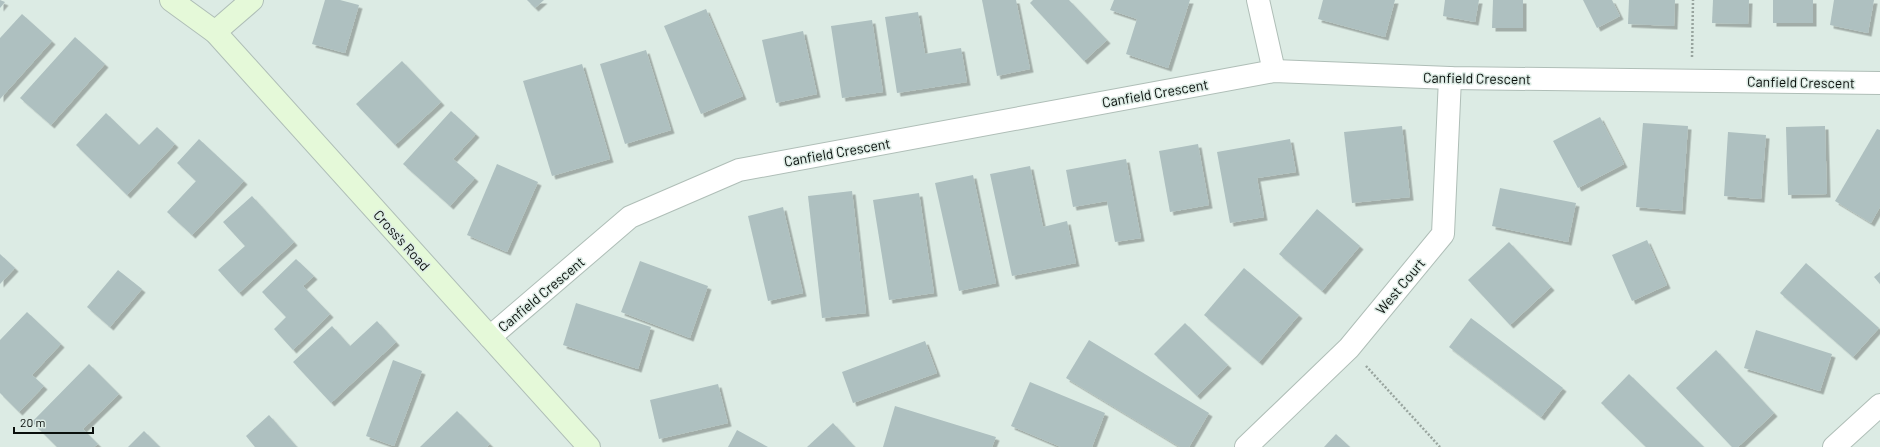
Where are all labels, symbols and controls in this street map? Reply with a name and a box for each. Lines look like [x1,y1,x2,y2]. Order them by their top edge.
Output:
street label: Canfield Crescent [1423,69,1531,87]
street label: Canfield Crescent [1747,73,1855,91]
street label: Canfield Crescent [1100,75,1210,111]
street label: Canfield Crescent [782,134,892,170]
street label: Cross's Road [370,206,434,274]
street label: Canfield Crescent [494,253,588,335]
street label: West Court [1372,255,1428,317]
scale bar [14,409,93,435]
text: 20 m [20,415,46,429]

